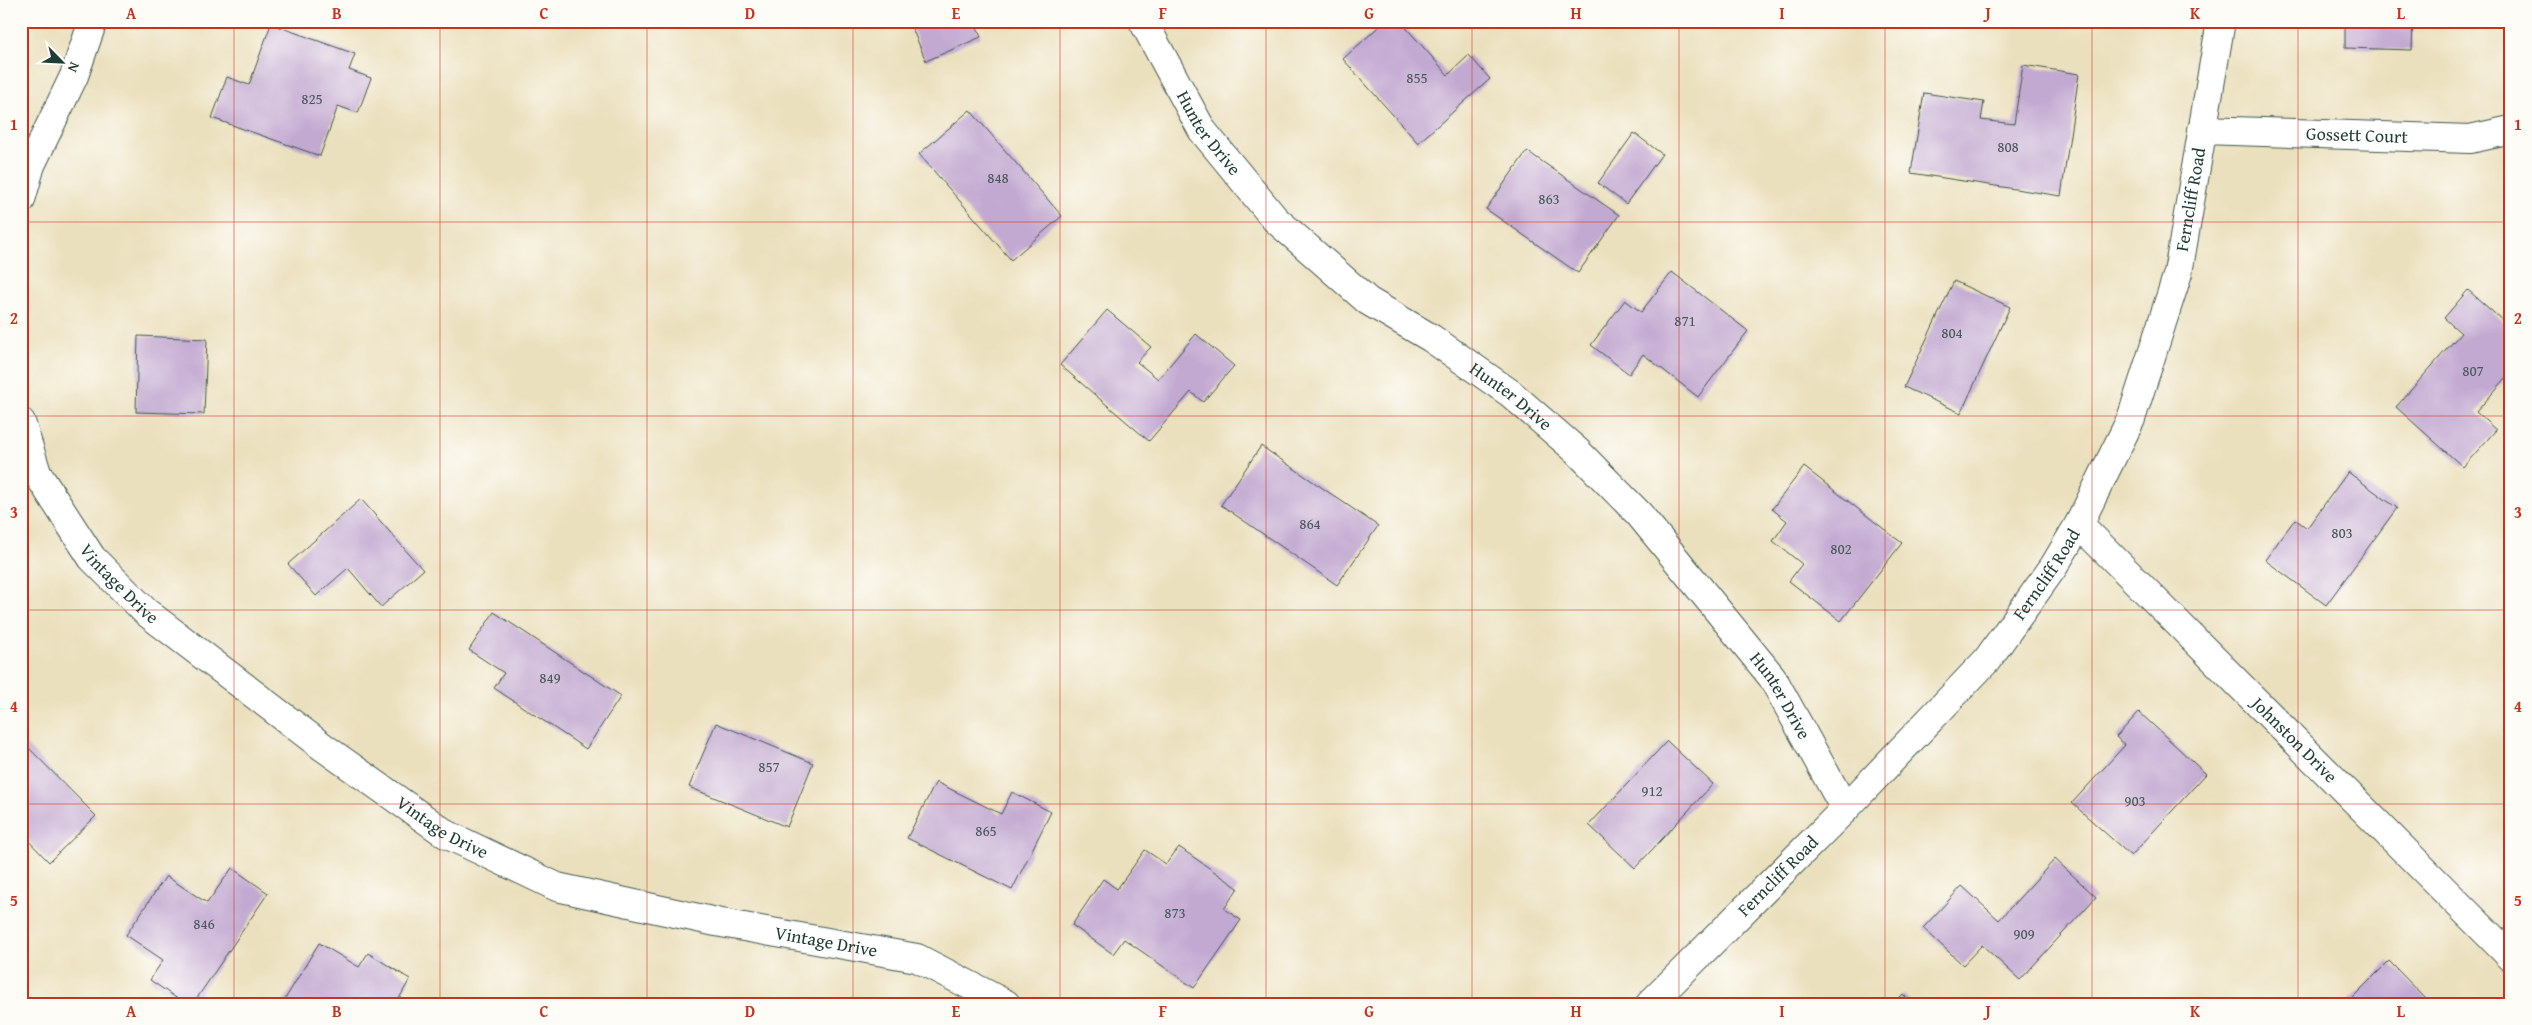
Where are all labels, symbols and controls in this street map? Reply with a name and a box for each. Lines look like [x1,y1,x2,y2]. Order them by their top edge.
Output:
text: A [126,1,137,25]
text: B [332,1,342,25]
text: C [539,1,549,25]
text: D [745,1,755,25]
text: E [952,1,961,25]
text: F [1159,1,1167,25]
text: G [1364,1,1374,25]
text: H [1570,1,1582,25]
text: I [1779,1,1785,25]
text: J [1982,1,1991,25]
text: K [2190,1,2201,25]
text: L [2397,1,2406,25]
north arrow [38,38,88,88]
text: N [63,59,85,76]
house number: 855 [1406,67,1428,88]
street label: Hunter Drive [1170,85,1248,181]
house number: 825 [301,88,323,109]
text: 1 [10,112,18,136]
text: 1 [2514,112,2522,136]
street label: Gossett Court [2306,120,2409,150]
house number: 808 [1997,136,2019,157]
street label: Ferncliff Road [2168,145,2212,254]
house number: 848 [987,167,1009,188]
house number: 863 [1538,188,1560,209]
text: 2 [10,306,18,330]
text: 2 [2514,306,2522,330]
house number: 871 [1674,310,1696,331]
house number: 804 [1941,322,1963,343]
street label: Hunter Drive [1464,355,1558,437]
house number: 807 [2462,360,2484,381]
text: 3 [10,500,18,524]
text: 3 [2514,500,2522,524]
house number: 864 [1299,513,1321,534]
house number: 803 [2331,522,2353,543]
street label: Ferncliff Road [2006,523,2087,625]
street label: Vintage Drive [73,538,165,630]
house number: 802 [1830,538,1852,559]
street label: Hunter Drive [1744,646,1818,744]
house number: 849 [539,667,561,688]
street label: Johnston Drive [2244,689,2344,789]
text: 4 [10,694,18,718]
text: 4 [2514,694,2522,718]
house number: 857 [758,756,780,777]
house number: 912 [1641,780,1663,801]
street label: Vintage Drive [391,789,493,865]
house number: 903 [2124,790,2146,811]
house number: 865 [975,820,997,841]
street label: Ferncliff Road [1731,829,1825,922]
text: 5 [10,888,18,912]
text: 5 [2514,888,2522,912]
house number: 873 [1164,902,1186,923]
house number: 846 [193,913,215,934]
street label: Vintage Drive [773,919,880,964]
house number: 909 [2013,923,2035,944]
text: A [126,999,137,1023]
text: B [332,999,342,1023]
text: C [539,999,549,1023]
text: D [745,999,755,1023]
text: E [952,999,961,1023]
text: F [1159,999,1167,1023]
text: G [1364,999,1374,1023]
text: H [1570,999,1582,1023]
text: I [1779,999,1785,1023]
text: J [1982,999,1991,1023]
text: K [2190,999,2201,1023]
text: L [2397,999,2406,1023]

